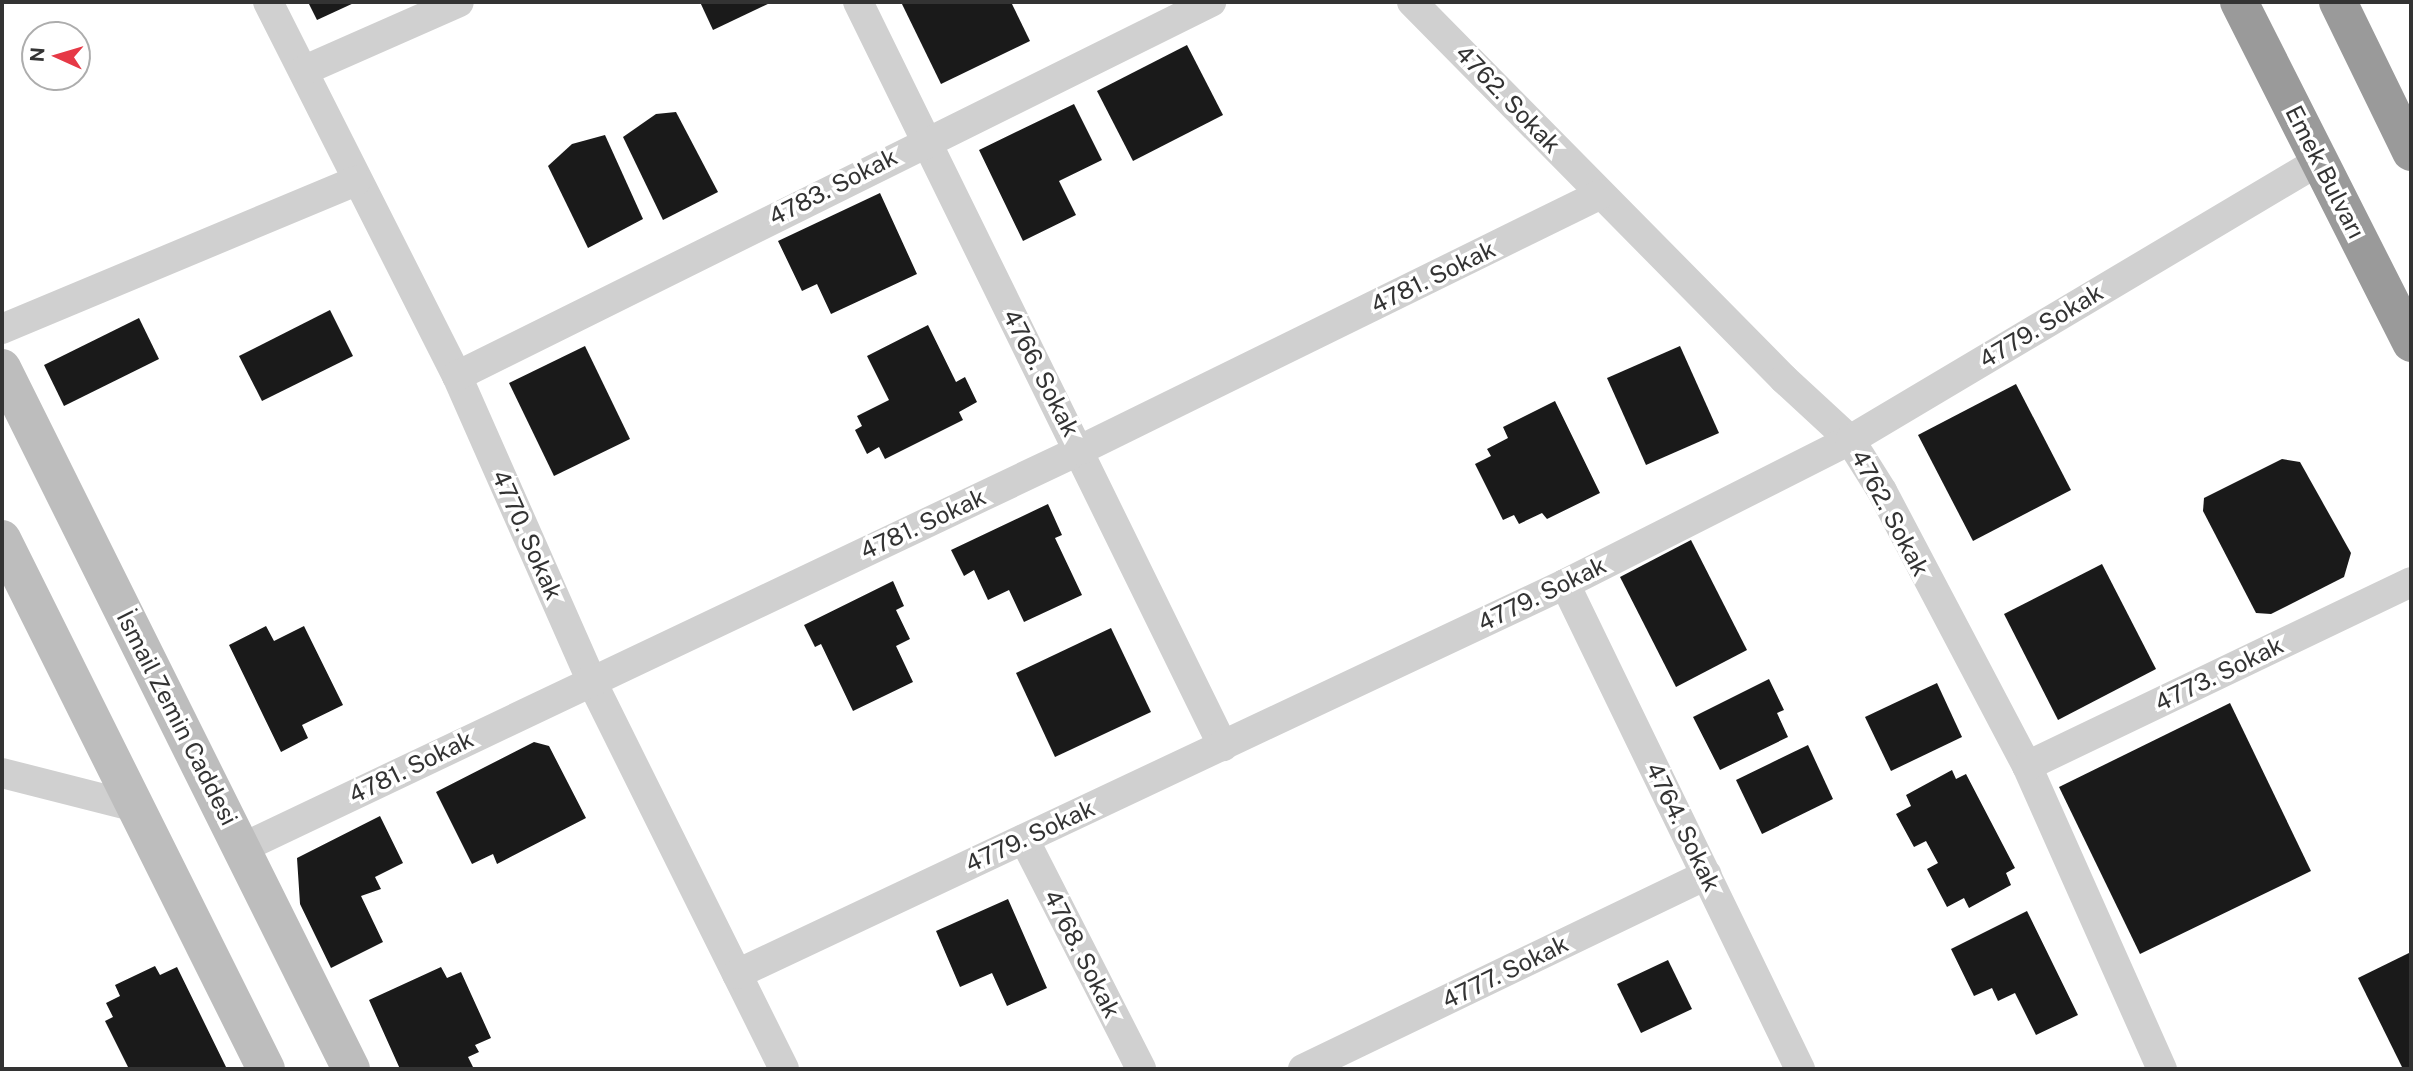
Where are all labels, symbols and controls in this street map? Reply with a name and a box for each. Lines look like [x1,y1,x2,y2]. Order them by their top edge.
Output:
north arrow [21,21,91,91]
street label: 4762. Sokak [1449,39,1567,159]
text: N [26,47,49,63]
street label: Emek Bulvarı [2279,101,2371,243]
street label: 4783. Sokak [764,142,902,232]
street label: 4781. Sokak [1366,234,1500,320]
street label: 4779. Sokak [1974,278,2108,374]
street label: 4766. Sokak [996,304,1086,442]
street label: 4762. Sokak [1845,445,1935,581]
street label: 4770. Sokak [486,466,568,604]
street label: 4781. Sokak [856,482,990,566]
street label: 4779. Sokak [1473,550,1611,638]
street label: İsmail Zemin Caddesi [110,606,244,830]
street label: 4773. Sokak [2150,630,2288,718]
street label: 4781. Sokak [344,724,478,810]
street label: 4764. Sokak [1639,758,1727,896]
street label: 4779. Sokak [961,793,1099,879]
street label: 4768. Sokak [1037,885,1127,1023]
street label: 4777. Sokak [1437,929,1573,1015]

